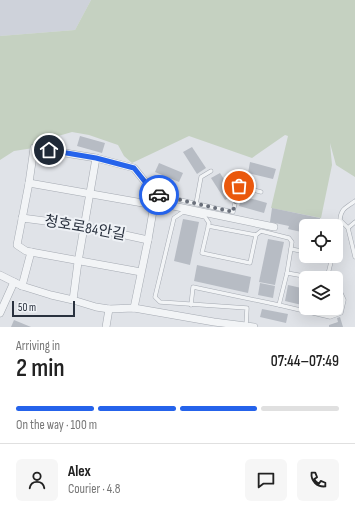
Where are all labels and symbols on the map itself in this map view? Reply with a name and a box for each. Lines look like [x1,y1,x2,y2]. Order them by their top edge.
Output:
pin [32,133,66,167]
pin [222,169,256,203]
courier [139,175,179,215]
street label: 청호로84안길 [43,212,127,244]
scale bar [12,299,75,318]

